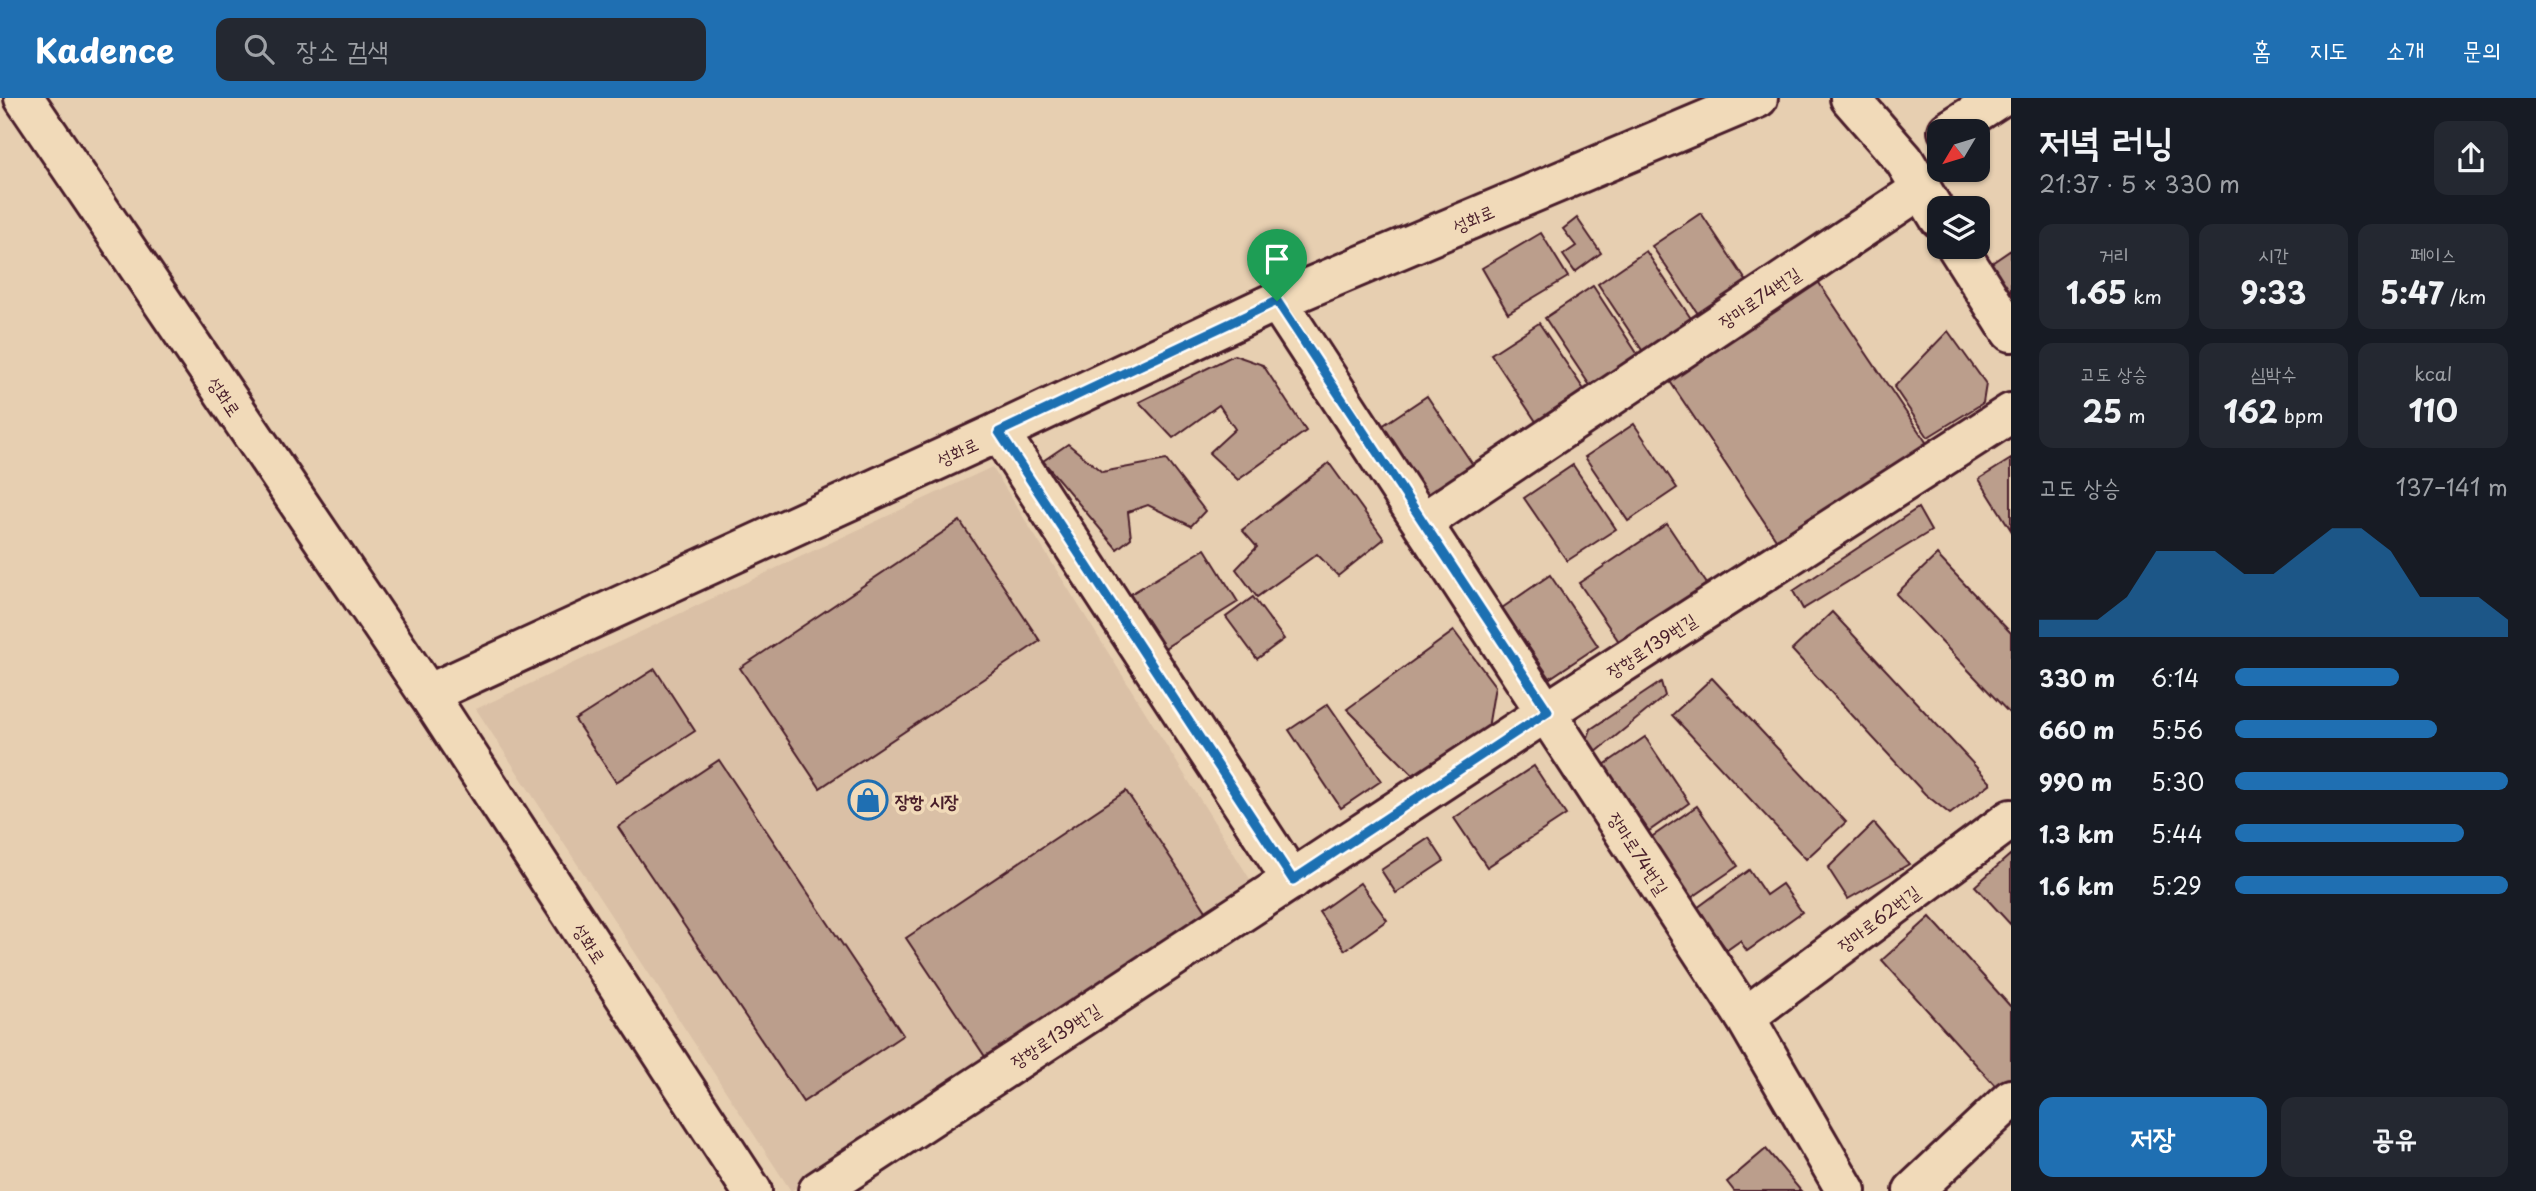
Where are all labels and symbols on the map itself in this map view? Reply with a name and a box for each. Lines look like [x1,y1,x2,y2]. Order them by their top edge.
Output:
north arrow [1927,119,1990,182]
street label: 성화로 [1448,197,1498,239]
pin [1247,229,1307,301]
street label: 장마로74번길 [1713,259,1806,334]
street label: 성화로 [202,370,248,422]
street label: 성화로 [932,430,982,472]
street label: 장항로139번길 [1601,605,1702,684]
shop icon: 장항 시장 [847,779,889,821]
place label: 장항 시장 [894,787,959,814]
street label: 장마로74번길 [1602,806,1676,900]
street label: 장마로62번길 [1831,878,1925,958]
street label: 성화로 [567,917,613,969]
street label: 장항로139번길 [1005,995,1106,1074]

